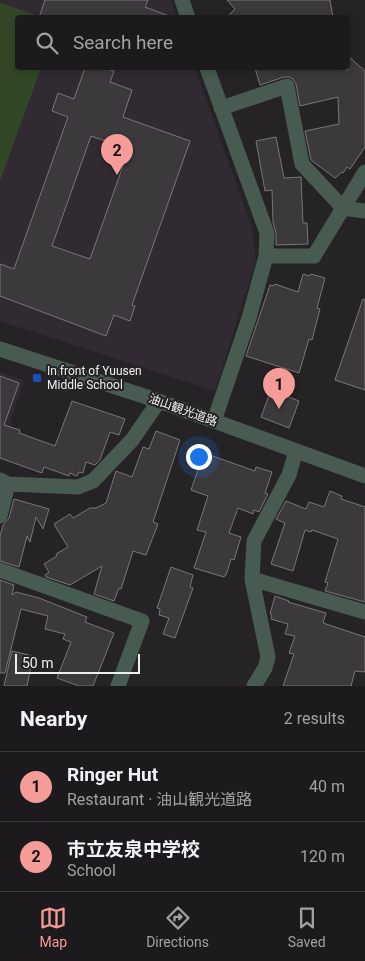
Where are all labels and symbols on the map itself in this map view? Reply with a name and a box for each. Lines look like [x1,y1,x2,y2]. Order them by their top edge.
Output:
pin: 2 [101,134,133,175]
place label: In front of Yuusen Middle School [47,364,142,392]
pin: 1 [263,368,295,409]
marker: In front of Yuusen Middle School [31,372,43,384]
street label: 油山観光道路 [147,391,219,429]
your location [186,444,212,470]
scale bar [15,651,140,674]

